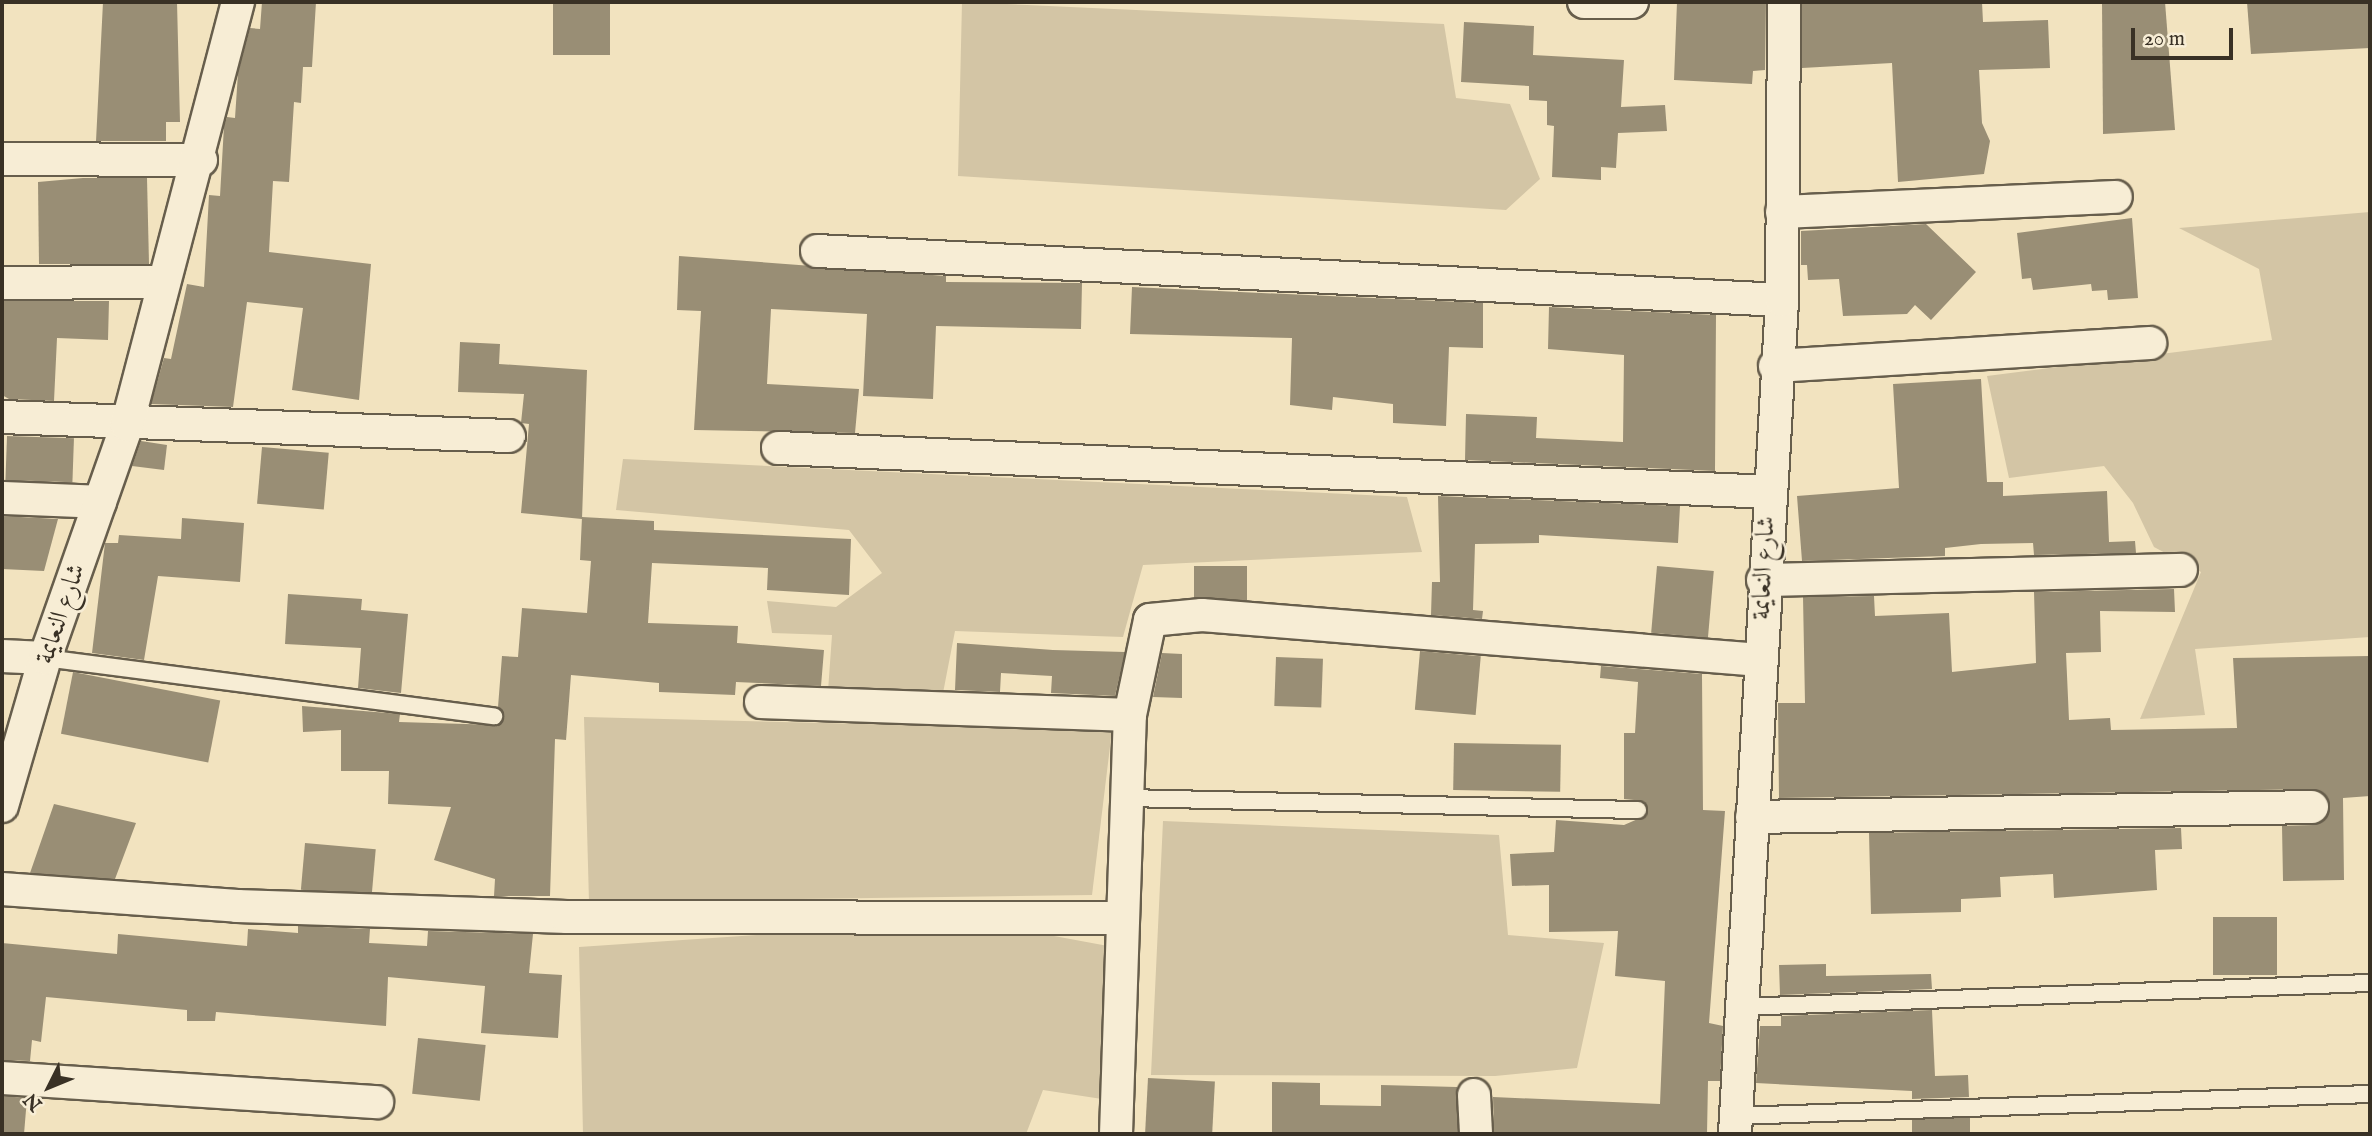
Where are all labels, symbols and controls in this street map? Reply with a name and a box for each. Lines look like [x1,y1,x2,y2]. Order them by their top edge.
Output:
scale bar [2134,14,2236,58]
text: 20 m [2144,26,2185,53]
street label: شارع النعايمة [1746,515,1782,621]
street label: شارع النعايمة [29,560,93,668]
north arrow [14,1052,84,1122]
text: N [19,1087,48,1116]

